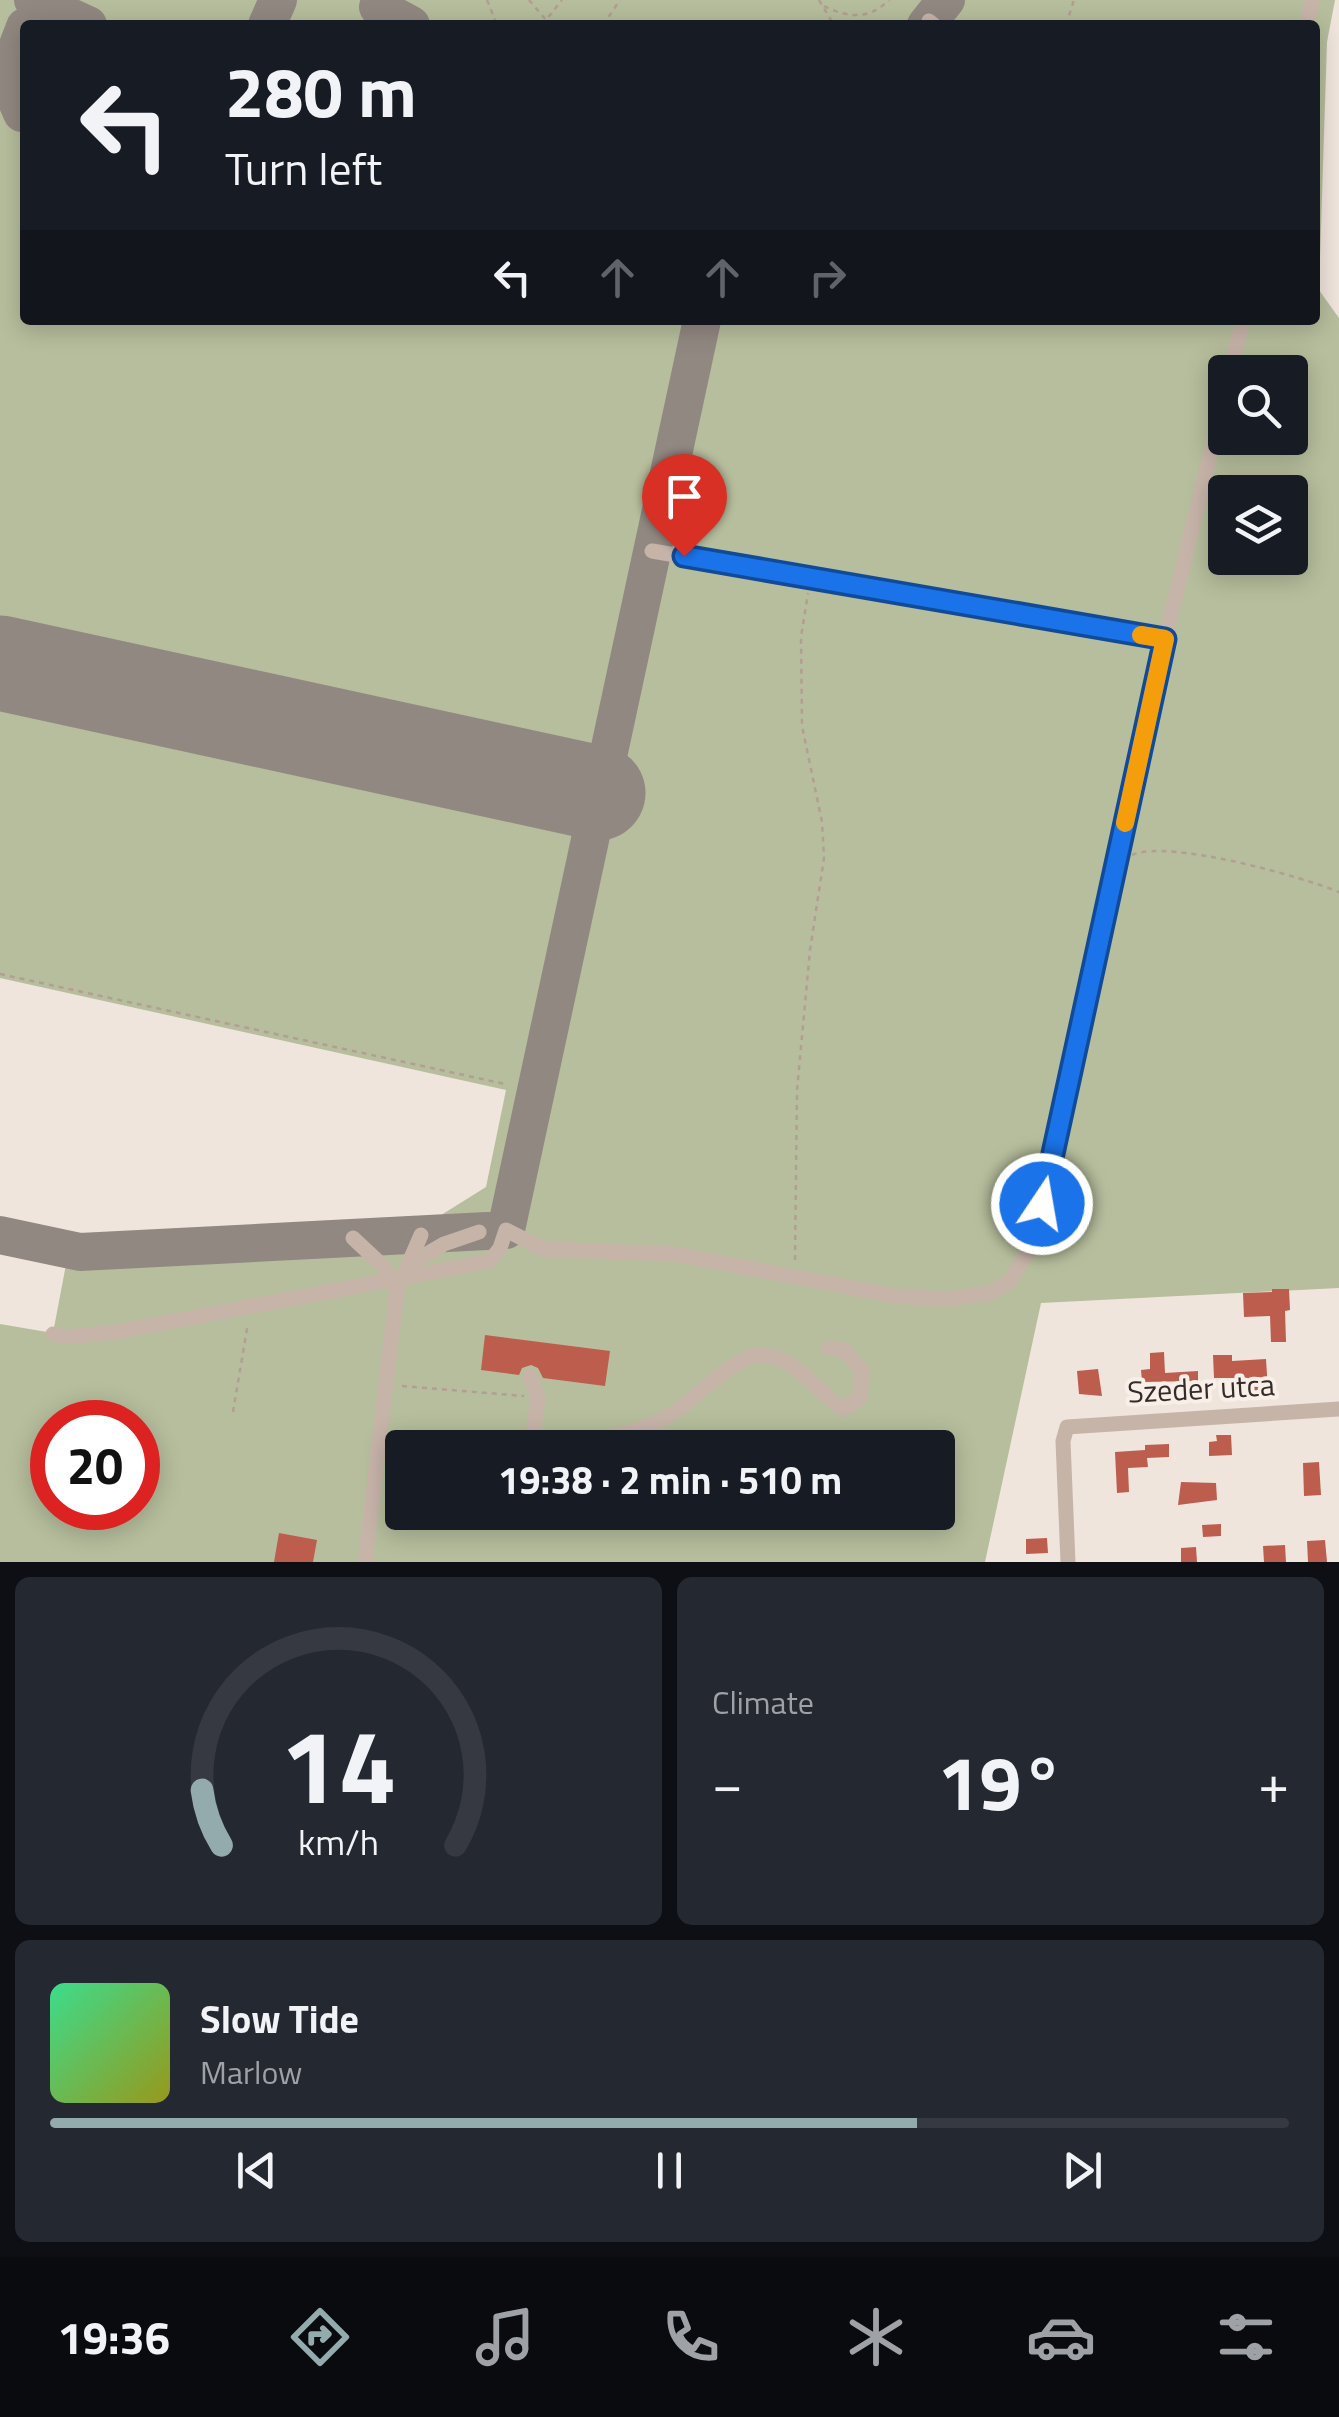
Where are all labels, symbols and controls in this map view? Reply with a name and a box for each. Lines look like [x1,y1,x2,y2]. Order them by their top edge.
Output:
text: 280 m [225,38,417,144]
icon: left [60,60,190,190]
text: Turn left [225,134,382,202]
icon: left [485,250,540,305]
icon: ahead [590,250,645,305]
icon: ahead [695,250,750,305]
icon: right [800,250,855,305]
map controls [1208,355,1308,575]
button: search [1208,355,1308,455]
pin [642,454,727,557]
icon: arrive [657,469,712,524]
button: layers [1208,475,1308,575]
position arrow [990,1152,1094,1256]
street label: Szeder utca [1126,1361,1276,1415]
speed limit sign: 20 [30,1400,160,1530]
text: 19:38 · 2 min · 510 m [498,1451,842,1509]
text: Climate [712,1678,814,1726]
text: 14 [280,1685,397,1843]
text: 19° [937,1725,1064,1839]
text: − [712,1741,743,1824]
text: + [1258,1741,1289,1824]
text: km/h [298,1814,379,1869]
text: Slow Tide [200,1990,359,2048]
text: Marlow [200,2048,303,2096]
icon: previous [229,2143,284,2198]
icon: pause [642,2143,697,2198]
icon: next [1055,2143,1110,2198]
icon: directions [285,2302,355,2372]
icon: music [470,2302,540,2372]
icon: phone [656,2302,726,2372]
icon: climate [841,2302,911,2372]
icon: car [1026,2302,1096,2372]
icon: filters [1211,2302,1281,2372]
text: 19:36 [58,2303,170,2371]

